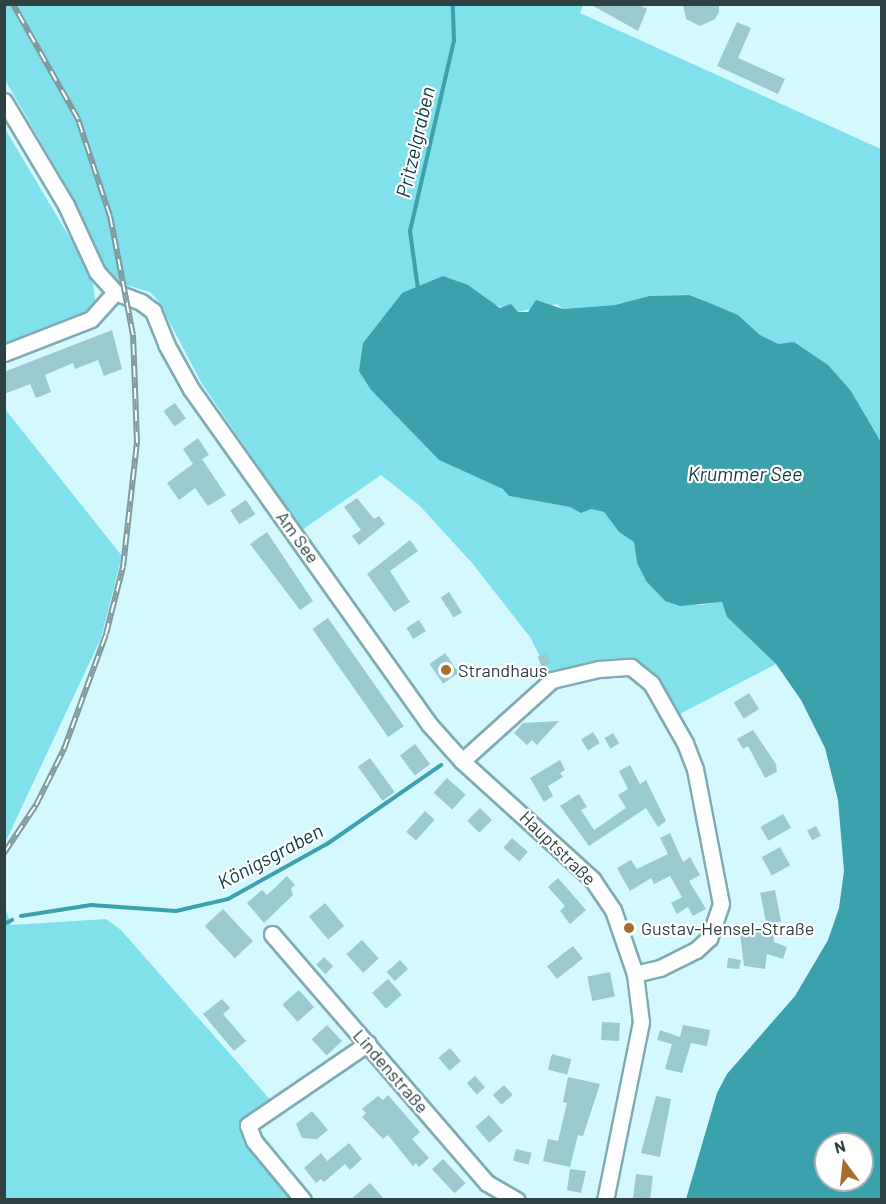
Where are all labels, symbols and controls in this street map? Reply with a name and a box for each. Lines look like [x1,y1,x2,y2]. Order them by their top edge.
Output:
water label: Pritzelgraben [391,84,439,200]
water label: Krummer See [688,461,802,485]
street label: Am See [272,507,324,567]
place label: Strandhaus [458,659,547,681]
marker: Strandhaus [439,663,453,677]
street label: Hauptstraße [515,806,601,890]
water label: Königsgraben [213,818,327,894]
place label: Gustav-Hensel-Straße [641,917,814,939]
marker: Gustav-Hensel-Straße [622,921,636,935]
street label: Lindenstraße [349,1025,433,1117]
north arrow [814,1132,874,1192]
text: N [832,1136,847,1157]

